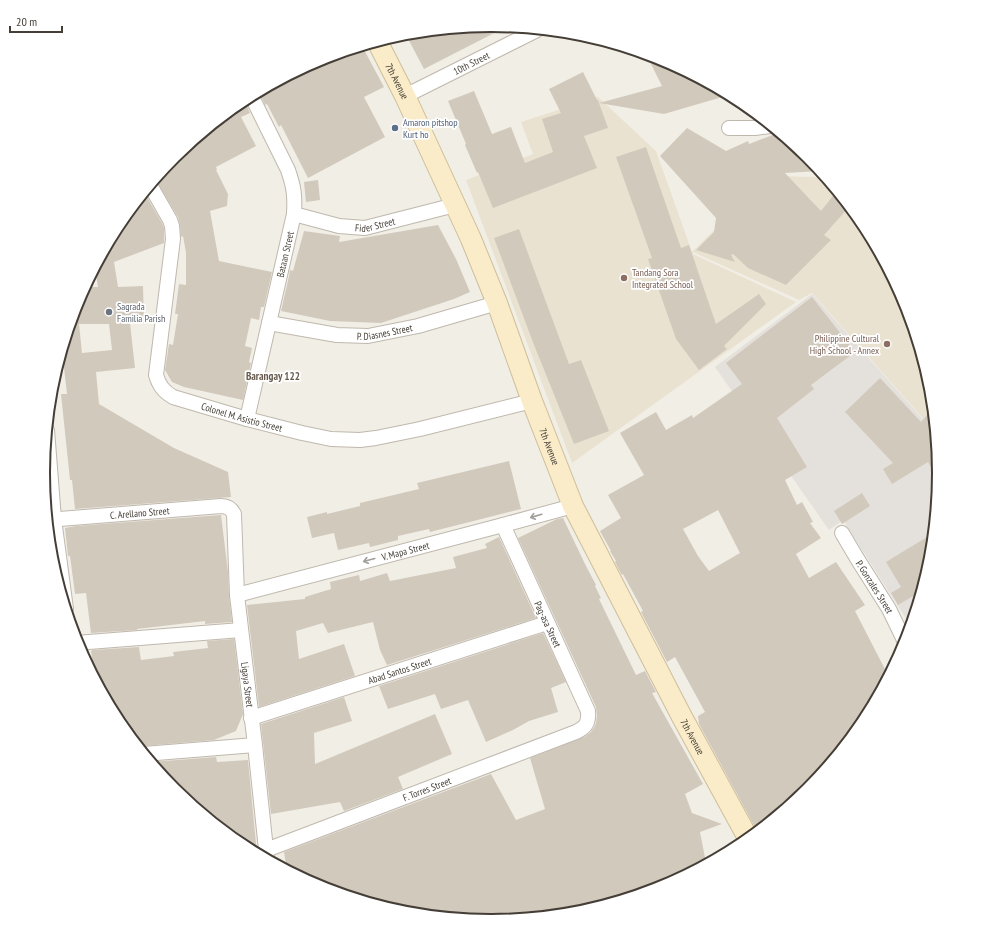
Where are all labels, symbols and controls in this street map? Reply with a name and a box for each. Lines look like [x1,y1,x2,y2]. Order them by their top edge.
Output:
scale bar [10,8,62,34]
text: 20 m [16,14,37,29]
street label: 10th Street [451,49,492,78]
street label: 7th Avenue [382,61,412,101]
place label: Amaron pitshop Kurt ho [403,116,458,141]
marker: Amaron pitshop Kurt ho [390,123,400,133]
street label: Fider Street [355,215,397,235]
street label: Bataan Street [274,230,297,279]
place label: Tandang Sora Integrated School [632,266,694,291]
marker: Tandang Sora Integrated School [619,273,629,283]
place label: Sagrada Familia Parish [117,300,165,325]
marker: Sagrada Familia Parish [104,307,114,317]
street label: P. Diasnes Street [357,321,414,343]
place label: Philippine Cultural High School - Annex [810,332,880,357]
marker: Philippine Cultural High School - Annex [882,339,892,349]
district label: Barangay 122 [246,369,300,383]
street label: Colonel M. Asistio Street [200,400,284,435]
street label: 7th Avenue [536,426,562,467]
street label: C. Arellano Street [110,504,170,522]
one-way arrow [529,513,542,520]
street label: V. Mapa Street [379,539,431,564]
one-way arrow [363,557,376,564]
street label: P. Gonzales Street [853,558,896,616]
street label: Pag-asa Street [531,599,564,650]
street label: Abad Santos Street [367,655,433,687]
street label: Ligaya Street [238,661,256,708]
street label: 7th Avenue [677,717,707,757]
street label: F. Torres Street [401,774,453,804]

